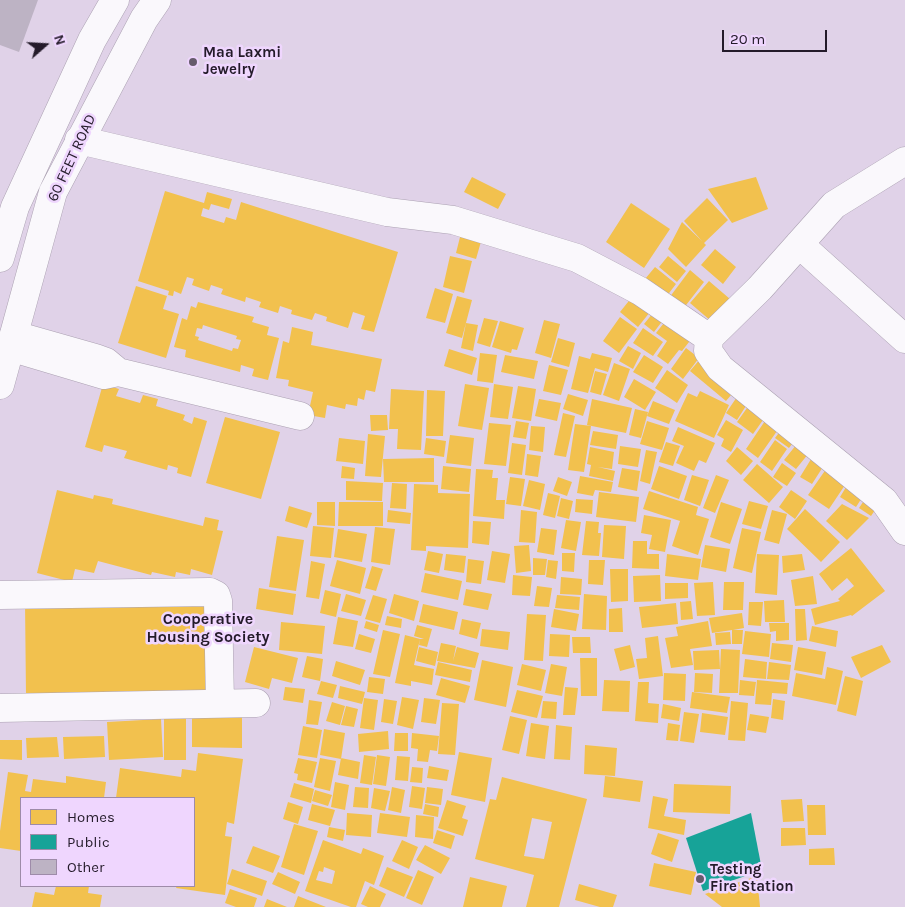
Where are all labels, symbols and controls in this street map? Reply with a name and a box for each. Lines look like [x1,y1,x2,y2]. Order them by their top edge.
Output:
north arrow [20,20,70,70]
scale bar [725,20,830,52]
text: 20 m [730,30,765,48]
text: N [50,32,69,47]
place label: Maa Laxmi Jewelry [203,44,281,79]
marker: Maa Laxmi Jewelry [187,56,199,68]
street label: 60 FEET ROAD [44,111,100,205]
district label: Cooperative Housing Society [146,609,270,647]
legend [20,797,195,887]
text: Homes [67,808,115,826]
text: Public [67,833,110,851]
text: Other [67,858,105,876]
place label: Testing Fire Station [710,861,794,896]
marker: Testing Fire Station [694,873,706,885]

